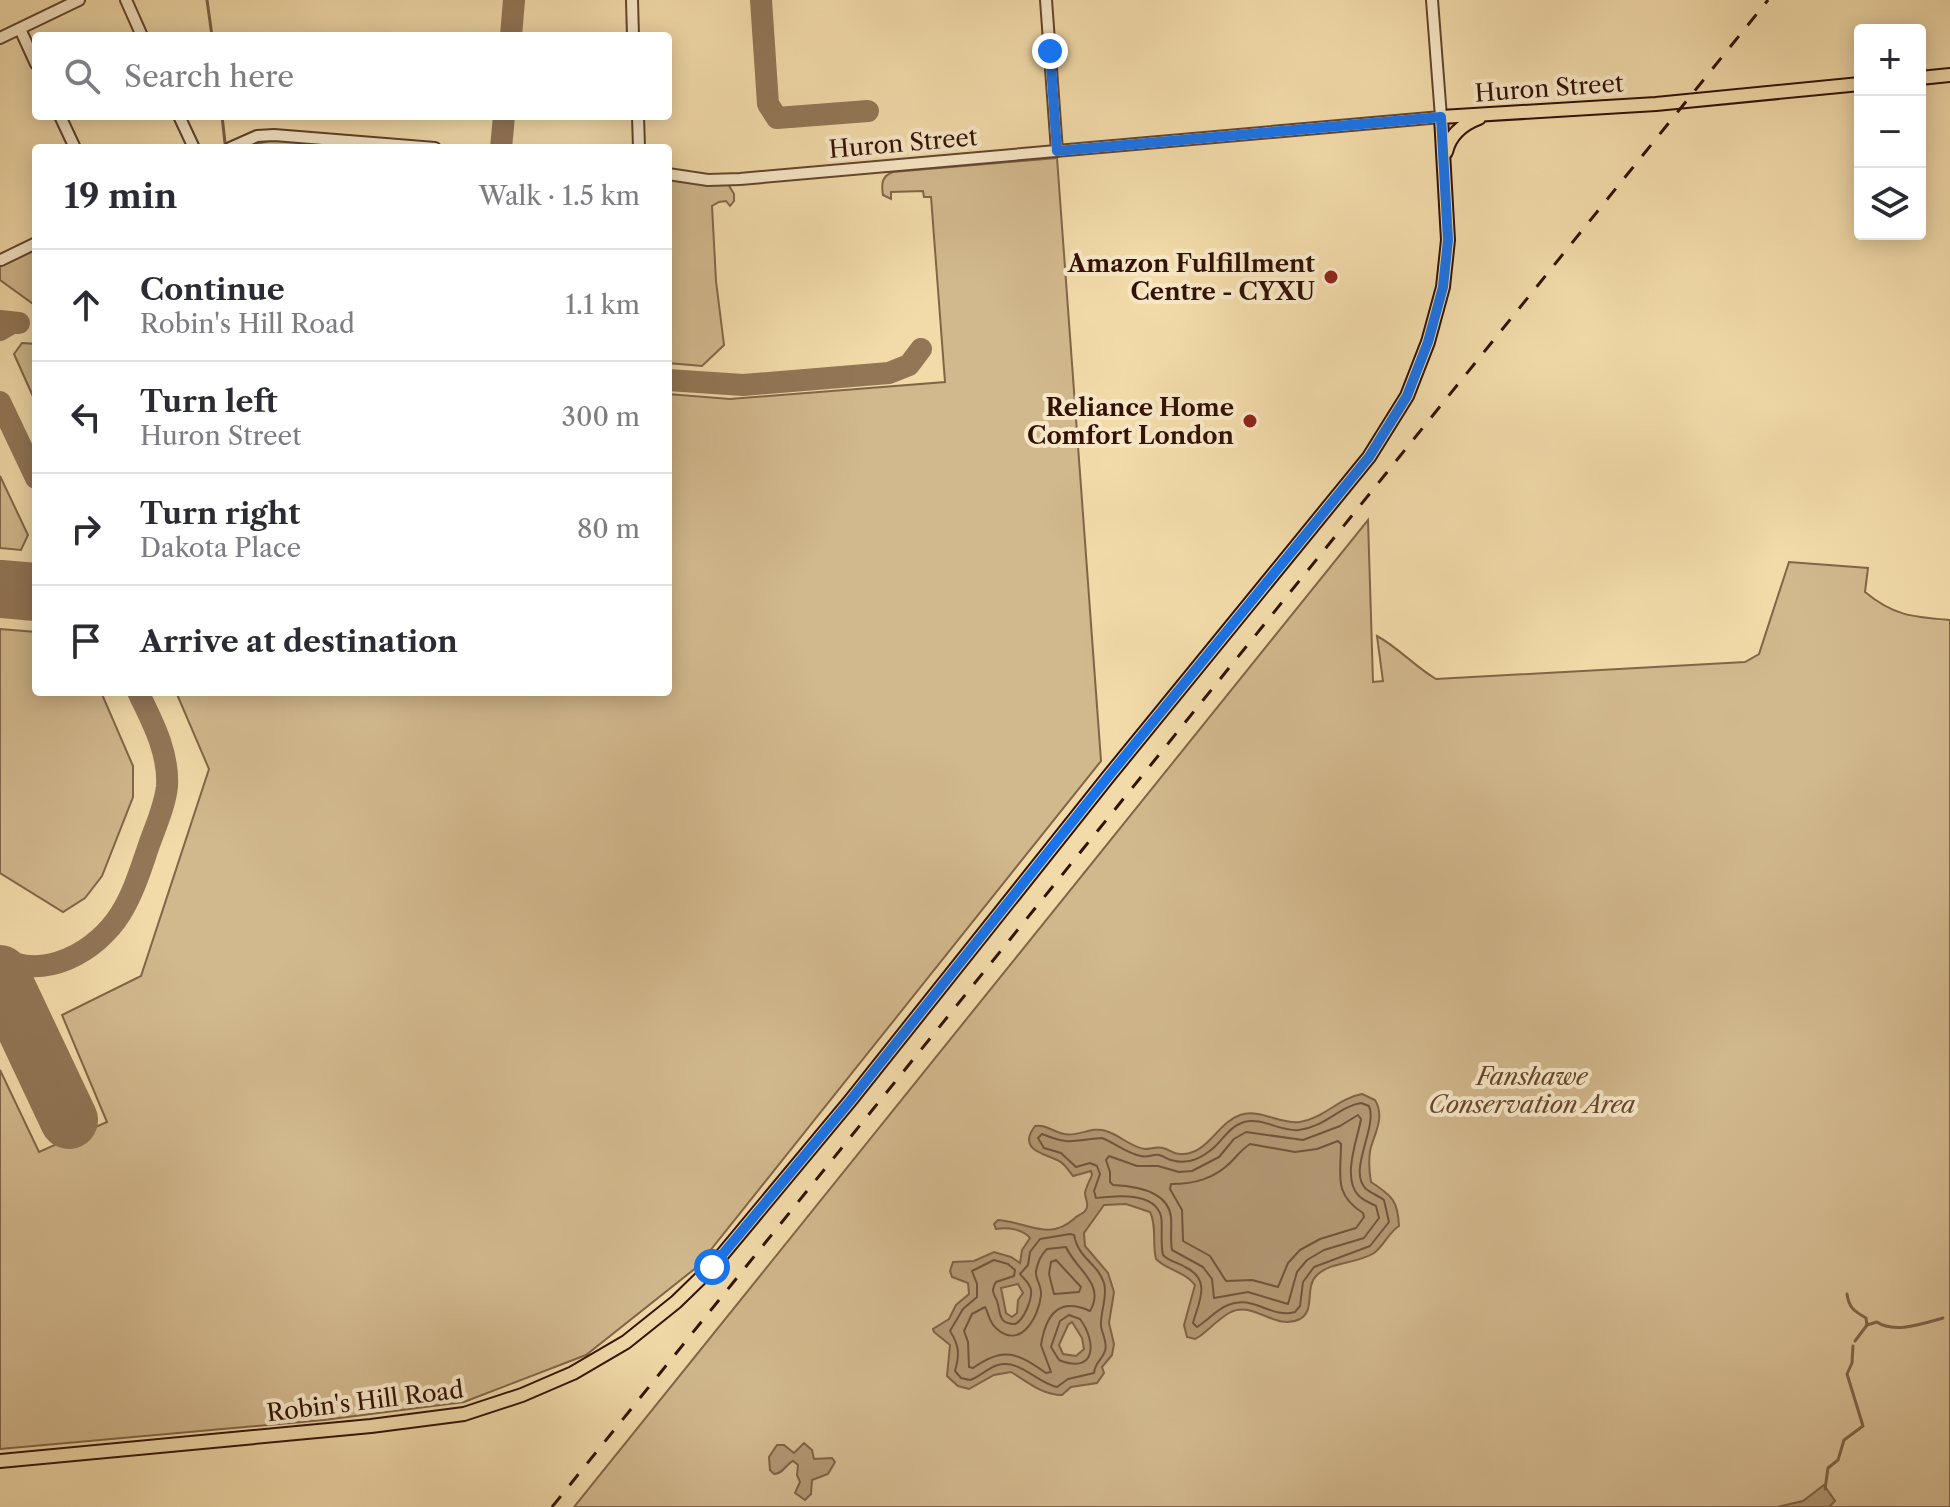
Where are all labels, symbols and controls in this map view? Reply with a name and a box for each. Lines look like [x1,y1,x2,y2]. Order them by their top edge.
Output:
map controls [1854,24,1926,240]
button: + [1854,24,1926,96]
search box [32,32,672,120]
route end [1032,33,1068,69]
icon: search [60,54,104,98]
text: Search here [124,58,294,95]
street label: Huron Street [1474,68,1625,108]
button: − [1854,96,1926,168]
street label: Huron Street [828,122,979,164]
button: layers [1854,168,1926,240]
text: 19 min [64,175,177,217]
text: Walk · 1.5 km [479,180,640,212]
place label: Amazon Fulfillment Centre - CYXU [1067,249,1315,306]
marker: Amazon Fulfillment Centre - CYXU [1322,268,1340,286]
text: Continue [140,271,285,308]
icon: ahead [64,283,108,327]
text: 1.1 km [565,289,640,321]
text: Robin's Hill Road [140,308,355,340]
text: Turn left [140,383,277,420]
place label: Reliance Home Comfort London [1027,393,1235,450]
icon: left [64,395,108,439]
text: 300 m [562,401,640,433]
marker: Reliance Home Comfort London [1241,412,1259,430]
text: Huron Street [140,420,301,452]
text: Turn right [140,495,300,532]
icon: right [64,507,108,551]
text: 80 m [577,513,640,545]
text: Dakota Place [140,532,301,564]
icon: arrive [64,619,108,663]
text: Arrive at destination [140,623,458,660]
park label: Fanshawe Conservation Area [1429,1062,1635,1119]
route start [694,1249,730,1285]
street label: Robin's Hill Road [265,1374,466,1427]

